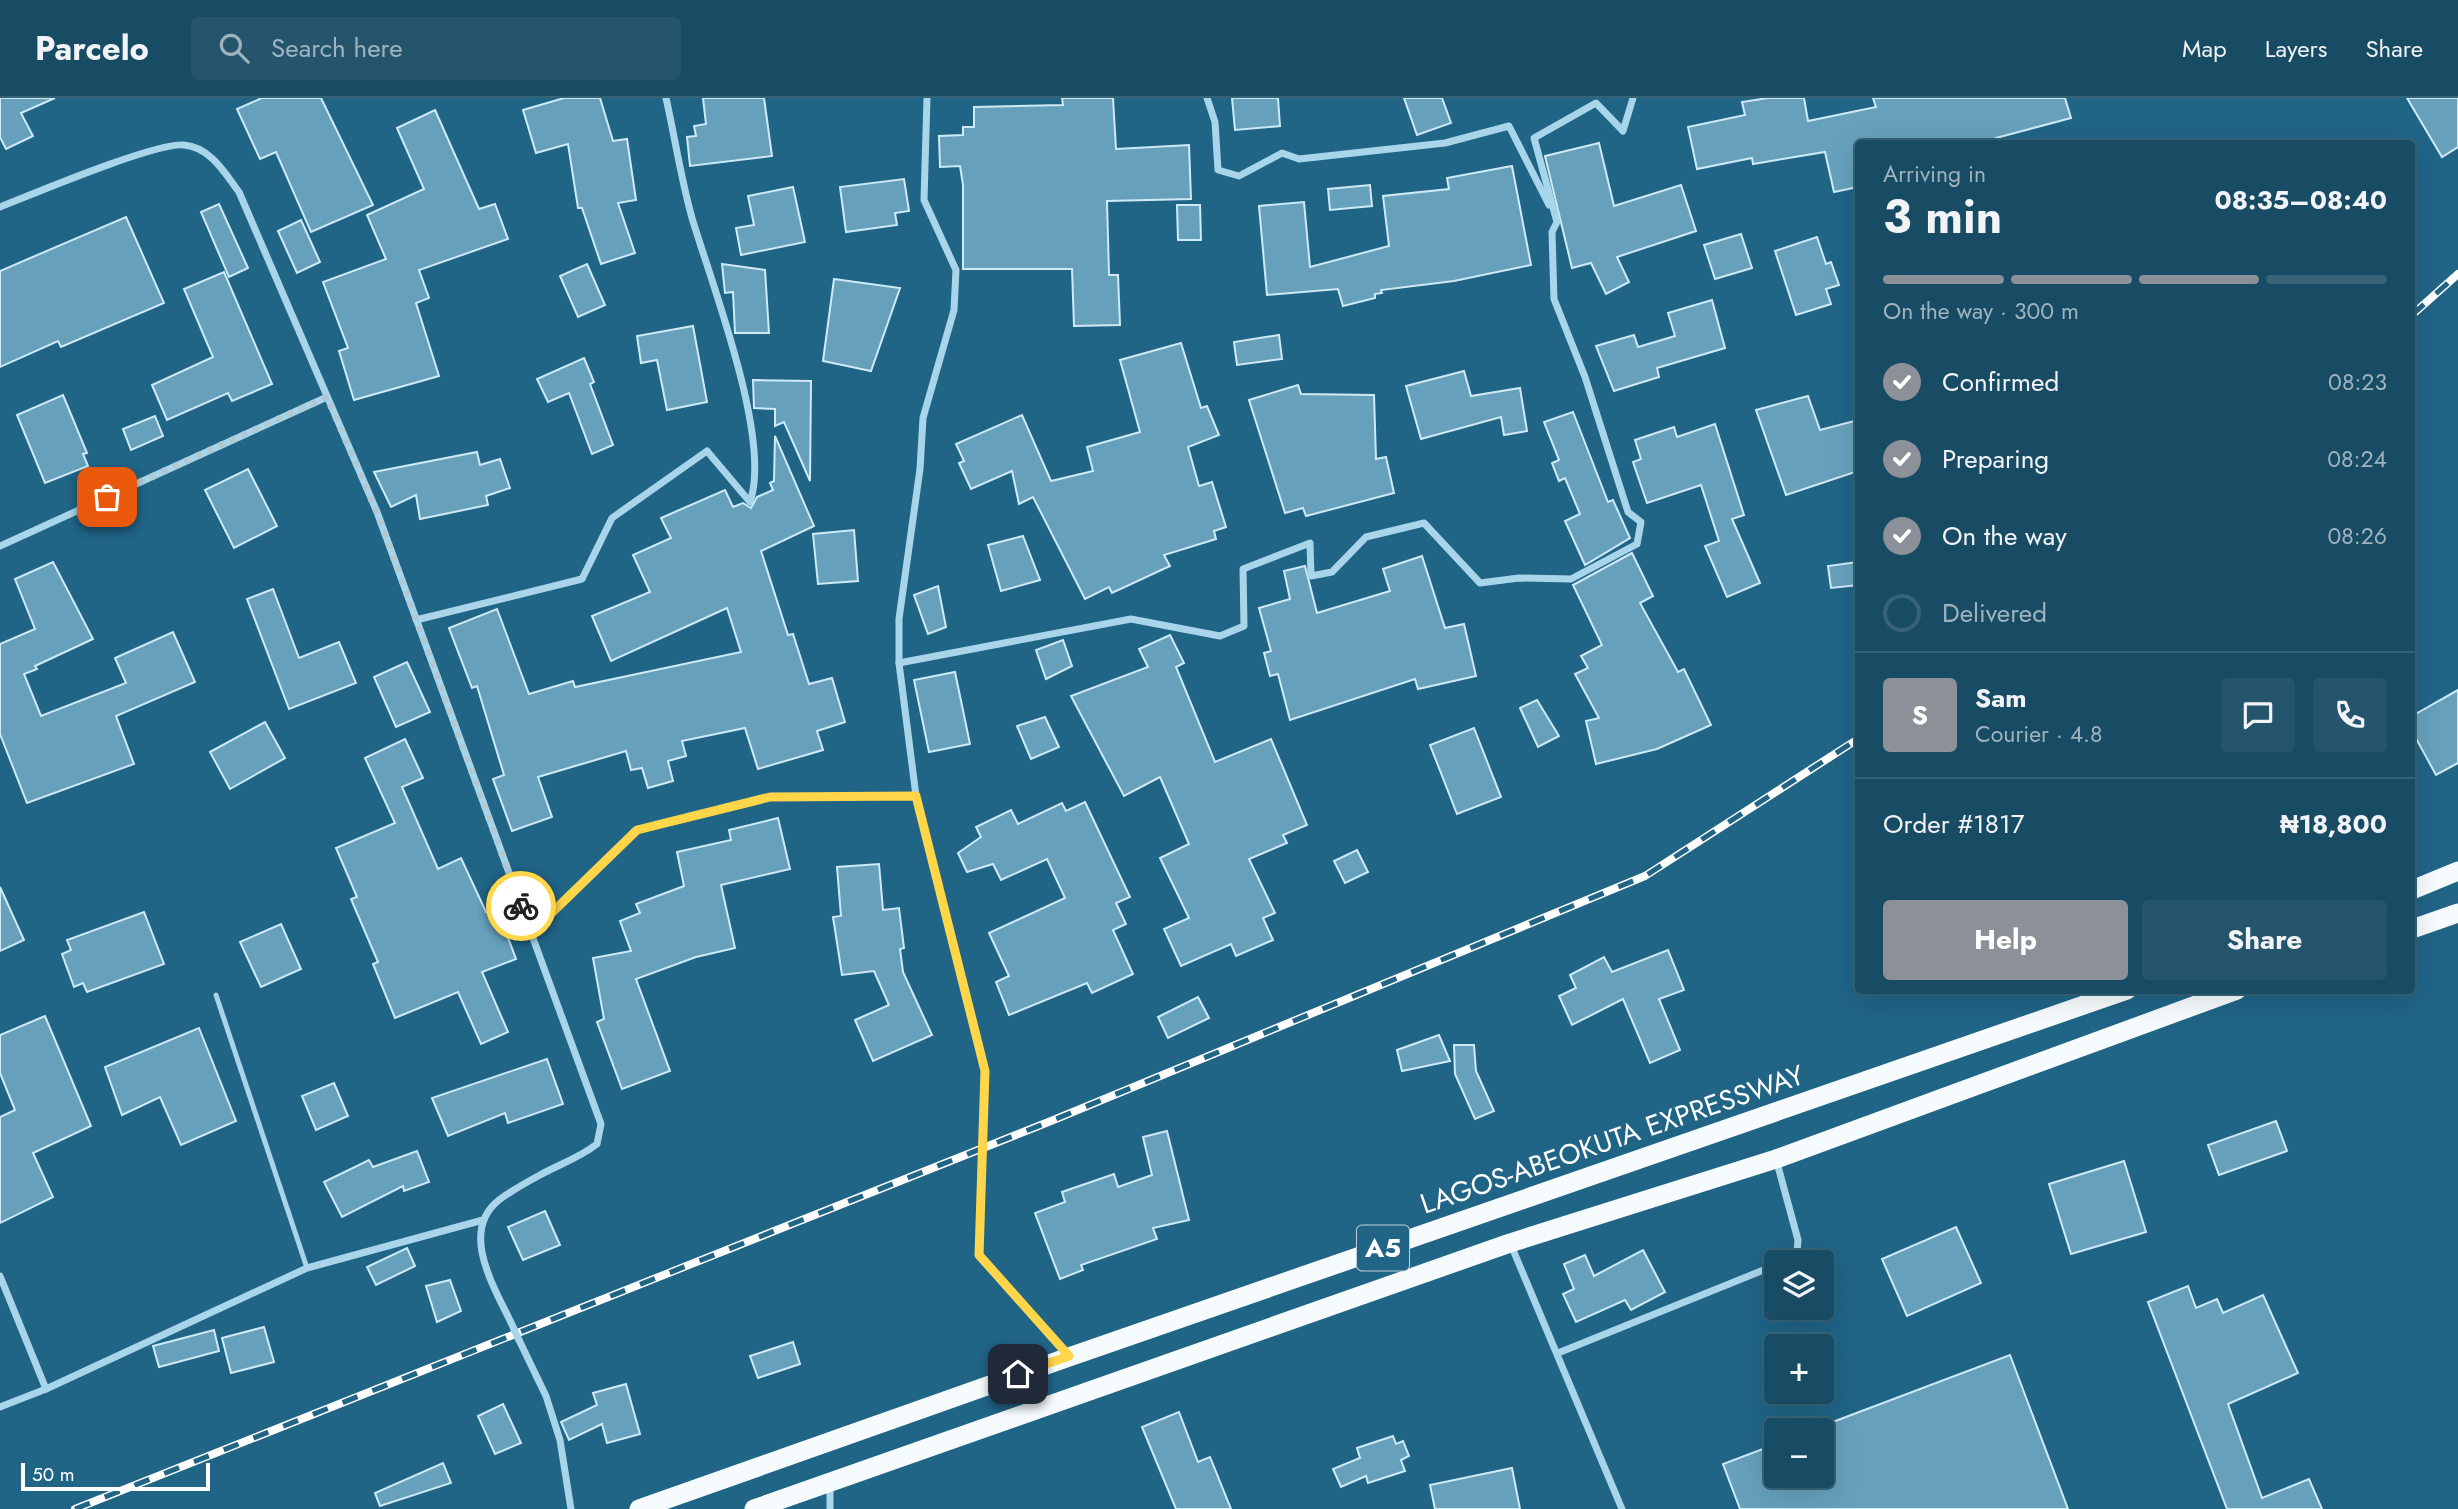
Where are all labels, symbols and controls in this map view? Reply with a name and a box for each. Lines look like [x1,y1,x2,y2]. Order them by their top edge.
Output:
search box [191,17,681,80]
text: Parcelo [35,25,149,72]
icon: search [215,29,253,67]
text: Search here [271,29,403,67]
text: Map [2182,31,2227,66]
text: Layers [2265,31,2327,66]
text: Share [2365,31,2423,66]
text: Arriving in [1883,157,1986,191]
text: 08:35–08:40 [2215,181,2387,219]
text: 3 min [1883,184,2002,250]
text: On the way · 300 m [1883,294,2079,328]
icon: check [1883,363,1921,401]
text: Confirmed [1942,363,2059,401]
text: 08:23 [2328,365,2387,399]
icon: check [1883,440,1921,478]
text: Preparing [1942,440,2049,478]
text: 08:24 [2327,442,2387,476]
pin [77,467,137,527]
icon: bag [88,478,126,516]
icon: check [1883,517,1921,555]
text: On the way [1942,517,2067,555]
text: 08:26 [2327,519,2387,553]
text: Delivered [1942,594,2047,632]
button: chat [2221,678,2295,752]
button: phone [2313,678,2387,752]
text: Sam [1975,679,2027,717]
text: S [1912,696,1928,734]
text: Courier · 4.8 [1975,717,2103,751]
text: Order #1817 [1883,805,2024,843]
text: ₦18,800 [2280,805,2387,843]
courier [486,871,556,941]
icon: bike [502,887,540,925]
button: Help [1883,900,2128,980]
button: Share [2142,900,2387,980]
street label: LAGOS-ABEOKUTA EXPRESSWAY [1415,1054,1810,1225]
road number: A5 [1357,1226,1409,1270]
map controls [1764,1250,1834,1488]
button: layers [1764,1250,1834,1320]
button: + [1764,1334,1834,1404]
pin [988,1344,1048,1404]
icon: home [999,1355,1037,1393]
button: − [1764,1418,1834,1488]
scale bar [21,1460,210,1492]
text: 50 m [32,1461,75,1488]

